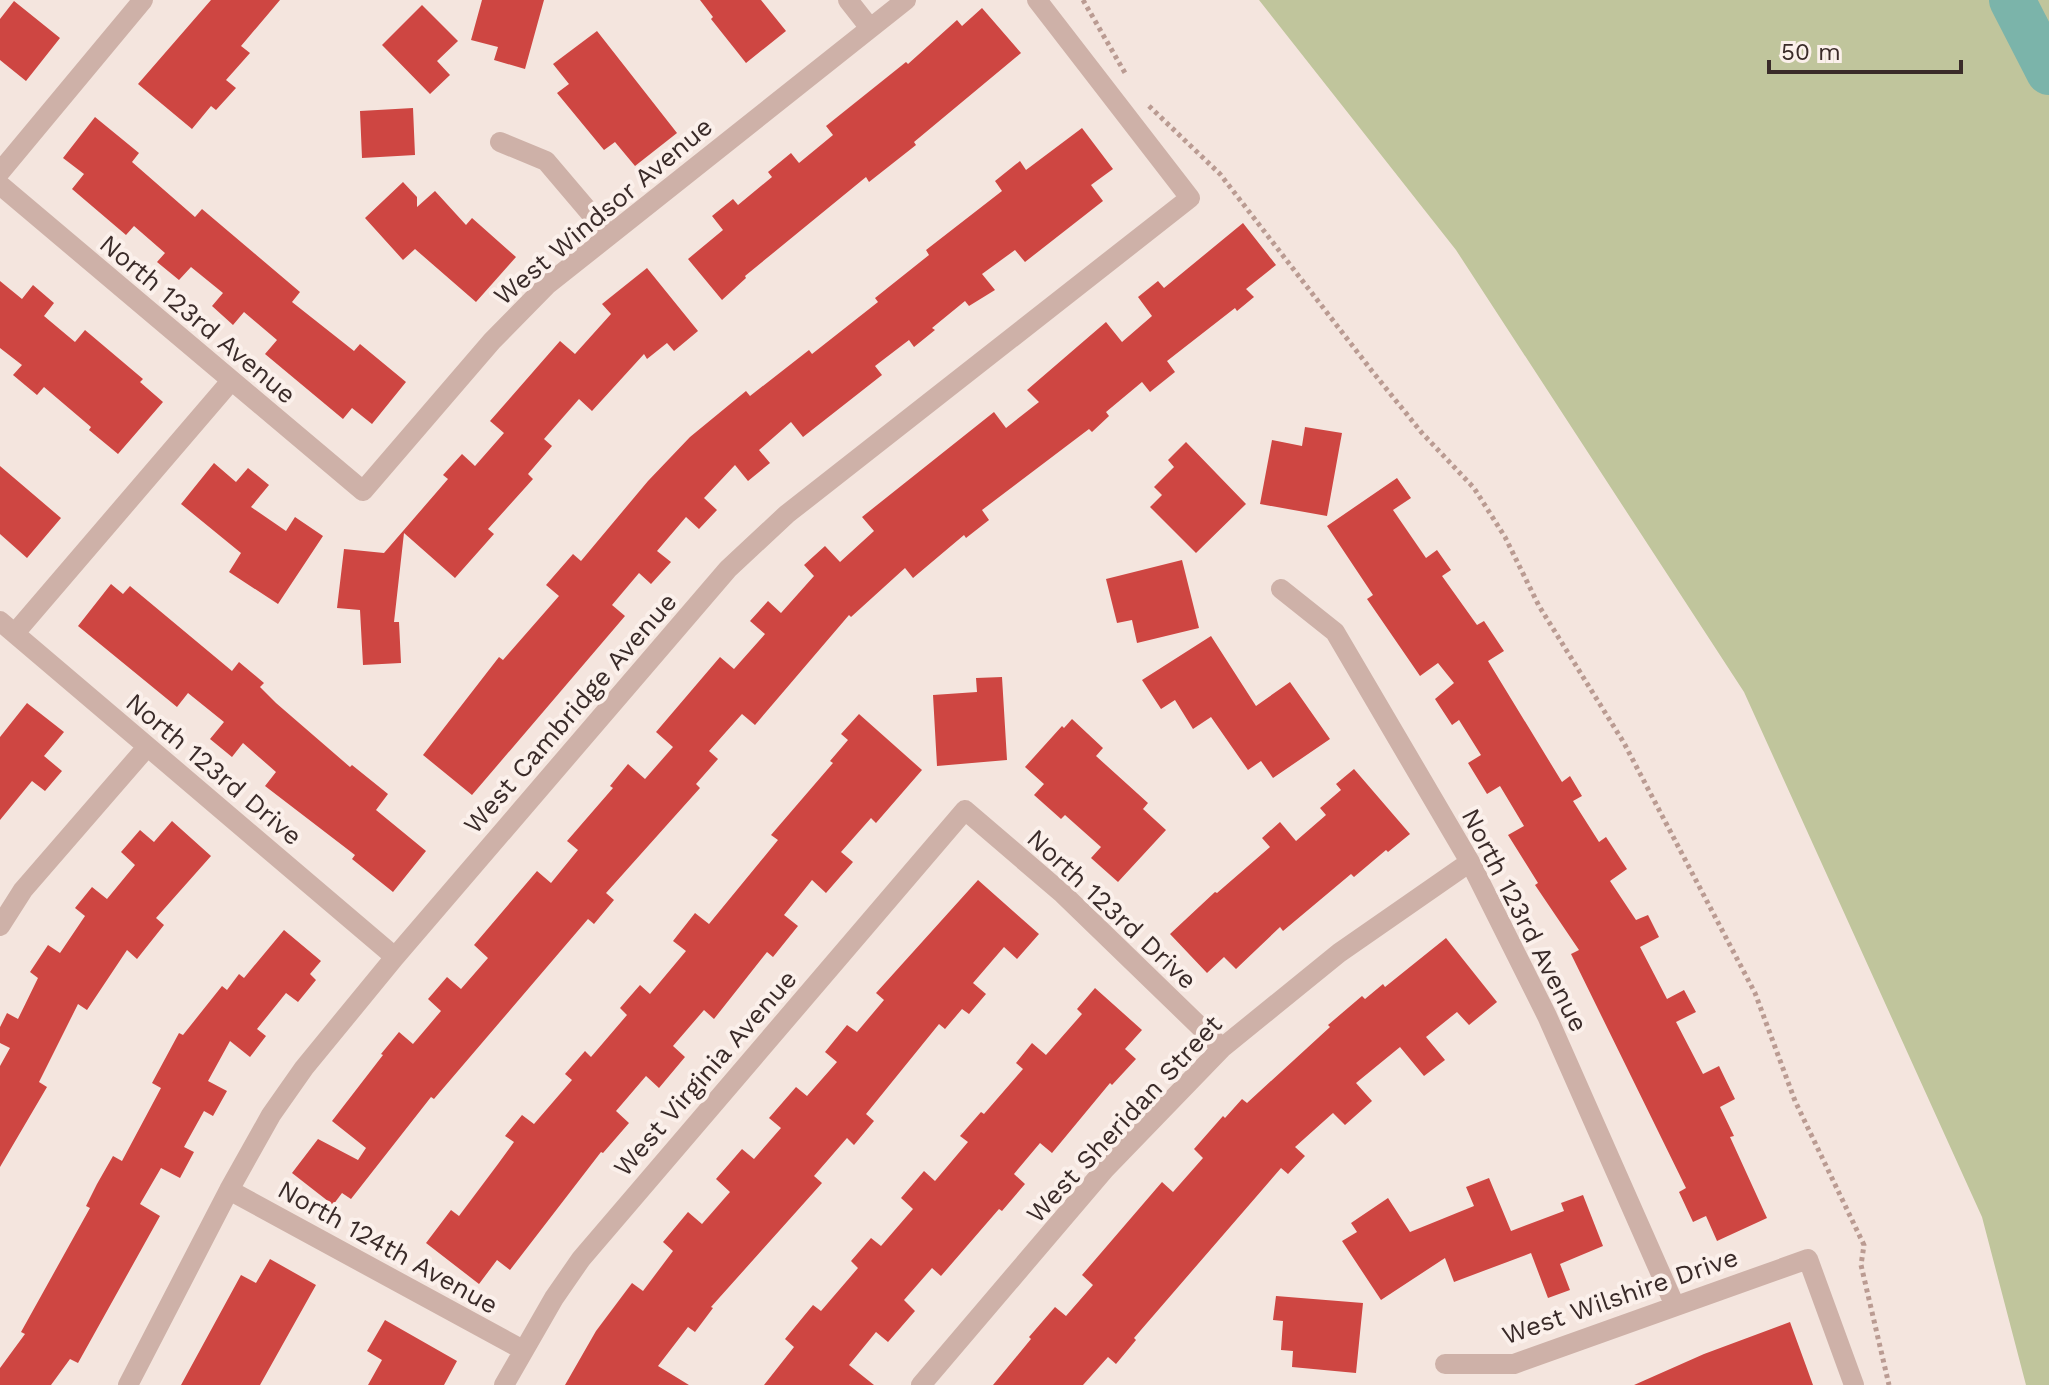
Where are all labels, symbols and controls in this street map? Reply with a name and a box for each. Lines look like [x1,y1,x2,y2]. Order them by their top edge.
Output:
scale bar [1769,24,1961,74]
text: 50 m [1781,38,1841,66]
street label: West Windsor Avenue [488,111,718,311]
street label: North 123rd Avenue [94,228,302,410]
street label: West Cambridge Avenue [457,587,683,839]
street label: North 123rd Drive [120,687,308,851]
street label: North 123rd Avenue [1456,803,1594,1037]
street label: North 123rd Drive [1021,823,1203,995]
street label: West Virginia Avenue [607,964,803,1182]
street label: West Sheridan Street [1020,1009,1228,1229]
street label: North 124th Avenue [273,1174,503,1320]
street label: West Wilshire Drive [1498,1242,1742,1350]

